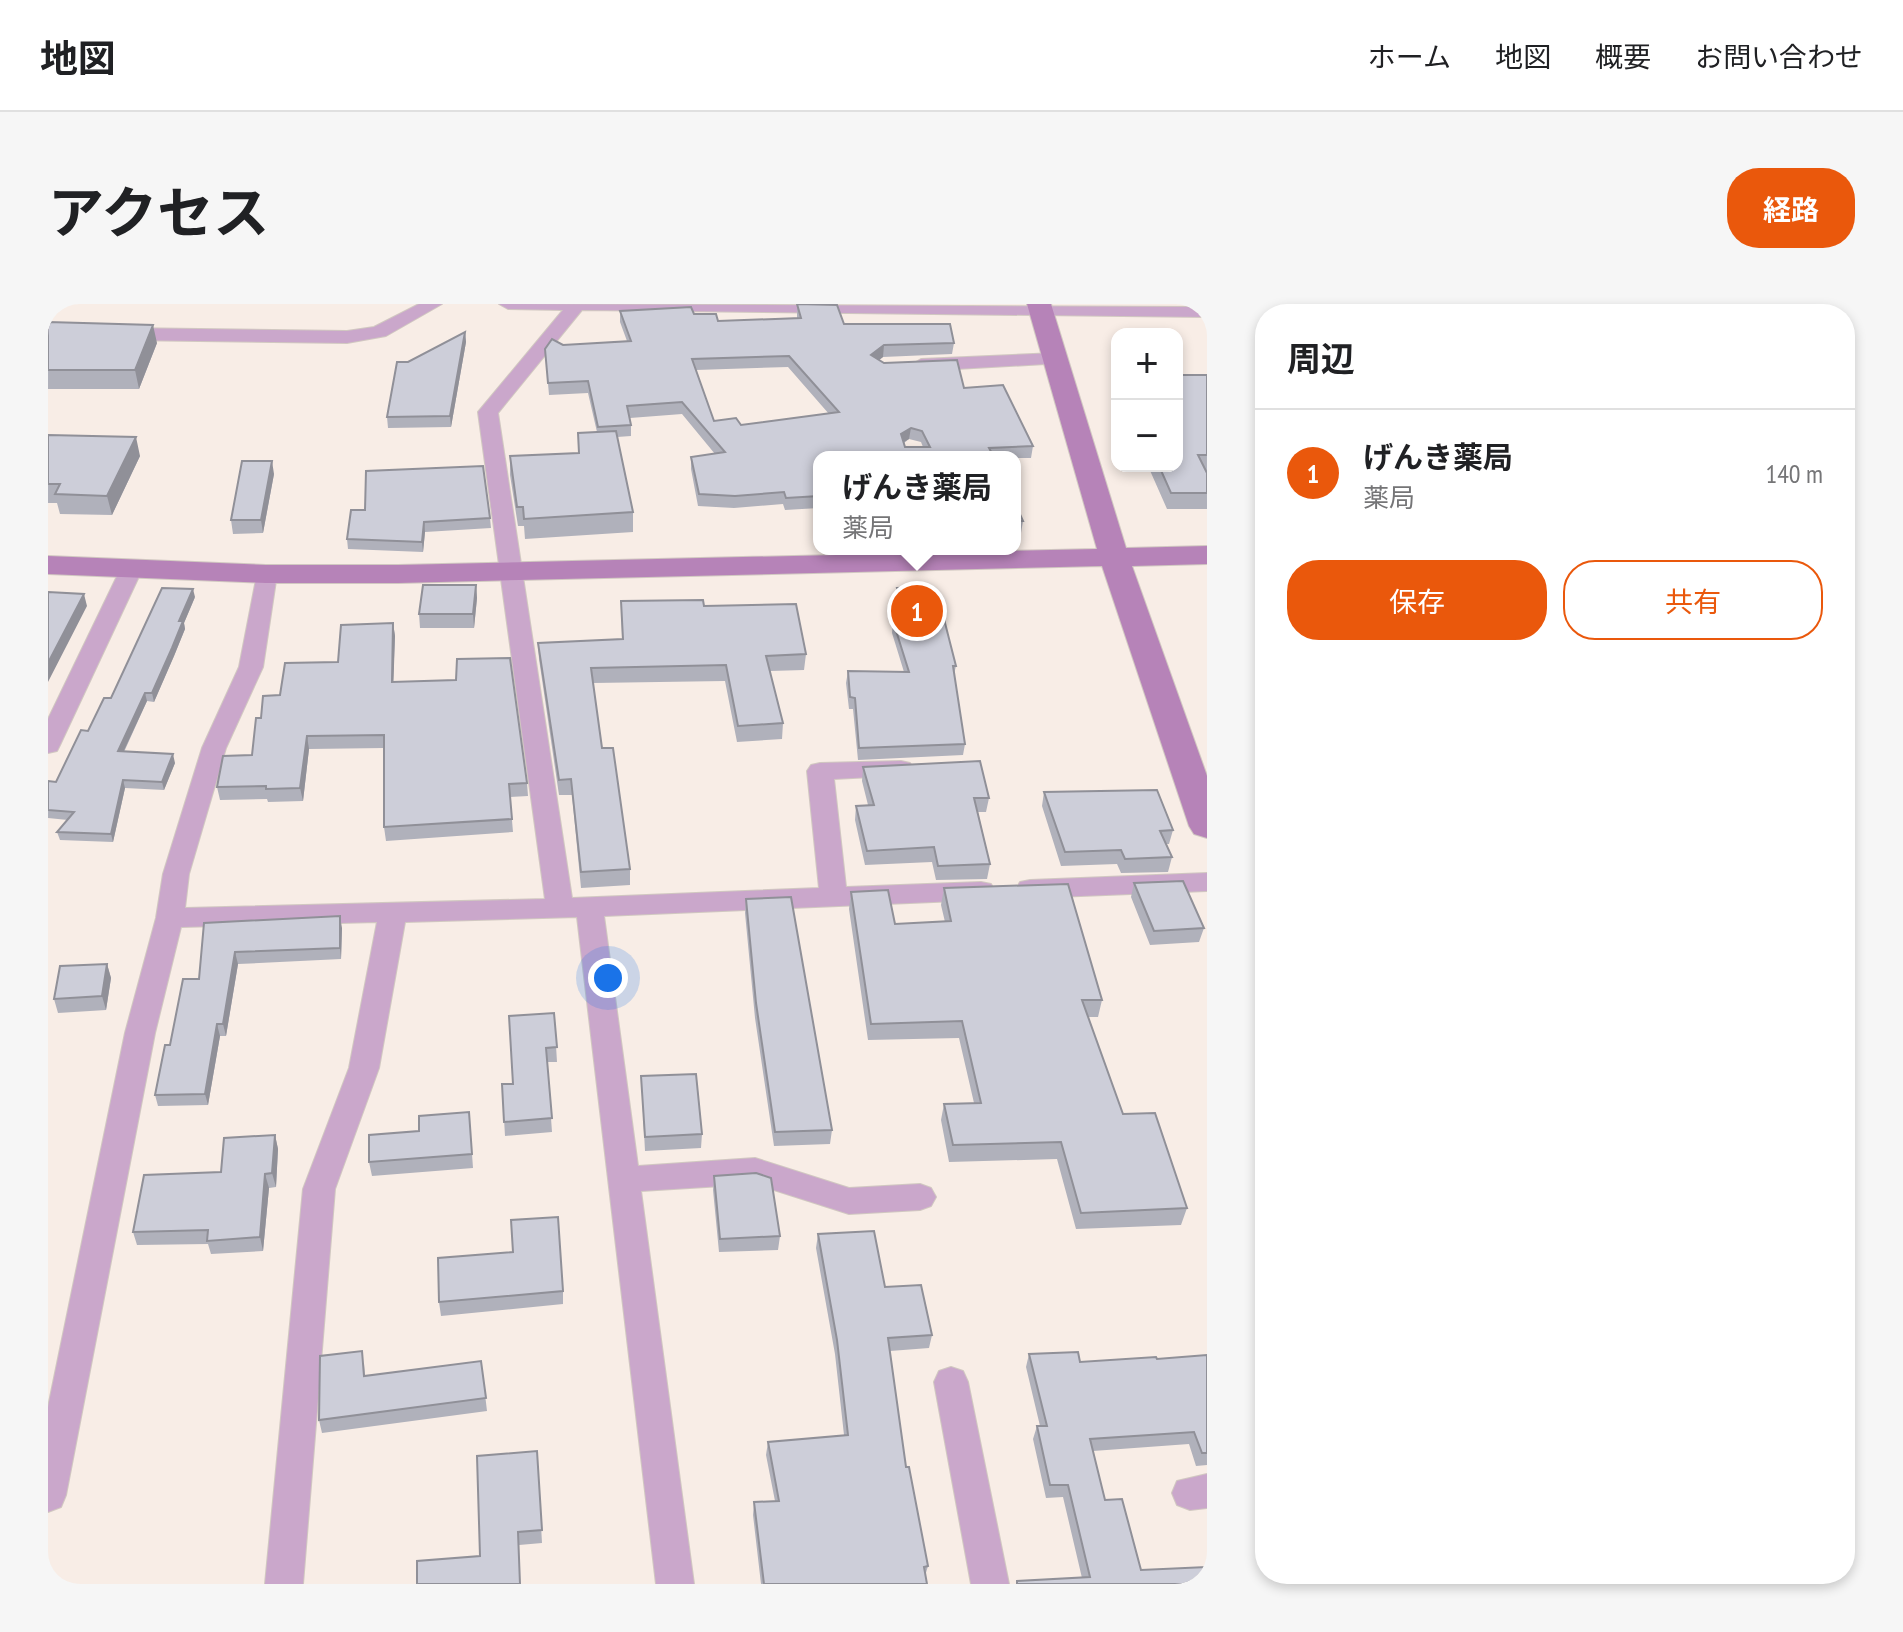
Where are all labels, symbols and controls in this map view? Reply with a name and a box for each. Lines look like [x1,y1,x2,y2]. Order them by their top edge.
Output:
text: 地図 [40,33,116,82]
text: ホーム [1368,38,1451,75]
text: 地図 [1495,38,1551,75]
text: 概要 [1595,38,1651,75]
text: お問い合わせ [1695,38,1863,75]
button: 経路 [1727,168,1855,248]
text: アクセス [48,176,269,248]
map controls [1111,328,1183,472]
button: + [1111,328,1183,400]
text: 周辺 [1287,336,1355,380]
button: − [1111,400,1183,472]
text: げんき薬局 [1363,437,1513,476]
popup [813,451,1021,555]
text: 1 [1307,457,1319,490]
text: 140 m [1765,457,1823,490]
text: げんき薬局 [842,467,992,506]
text: 薬局 [1363,481,1415,514]
text: 薬局 [842,511,894,544]
button: 保存 [1287,560,1547,640]
button: 共有 [1563,560,1823,640]
pin: 1 [891,581,943,641]
your location [588,958,628,998]

